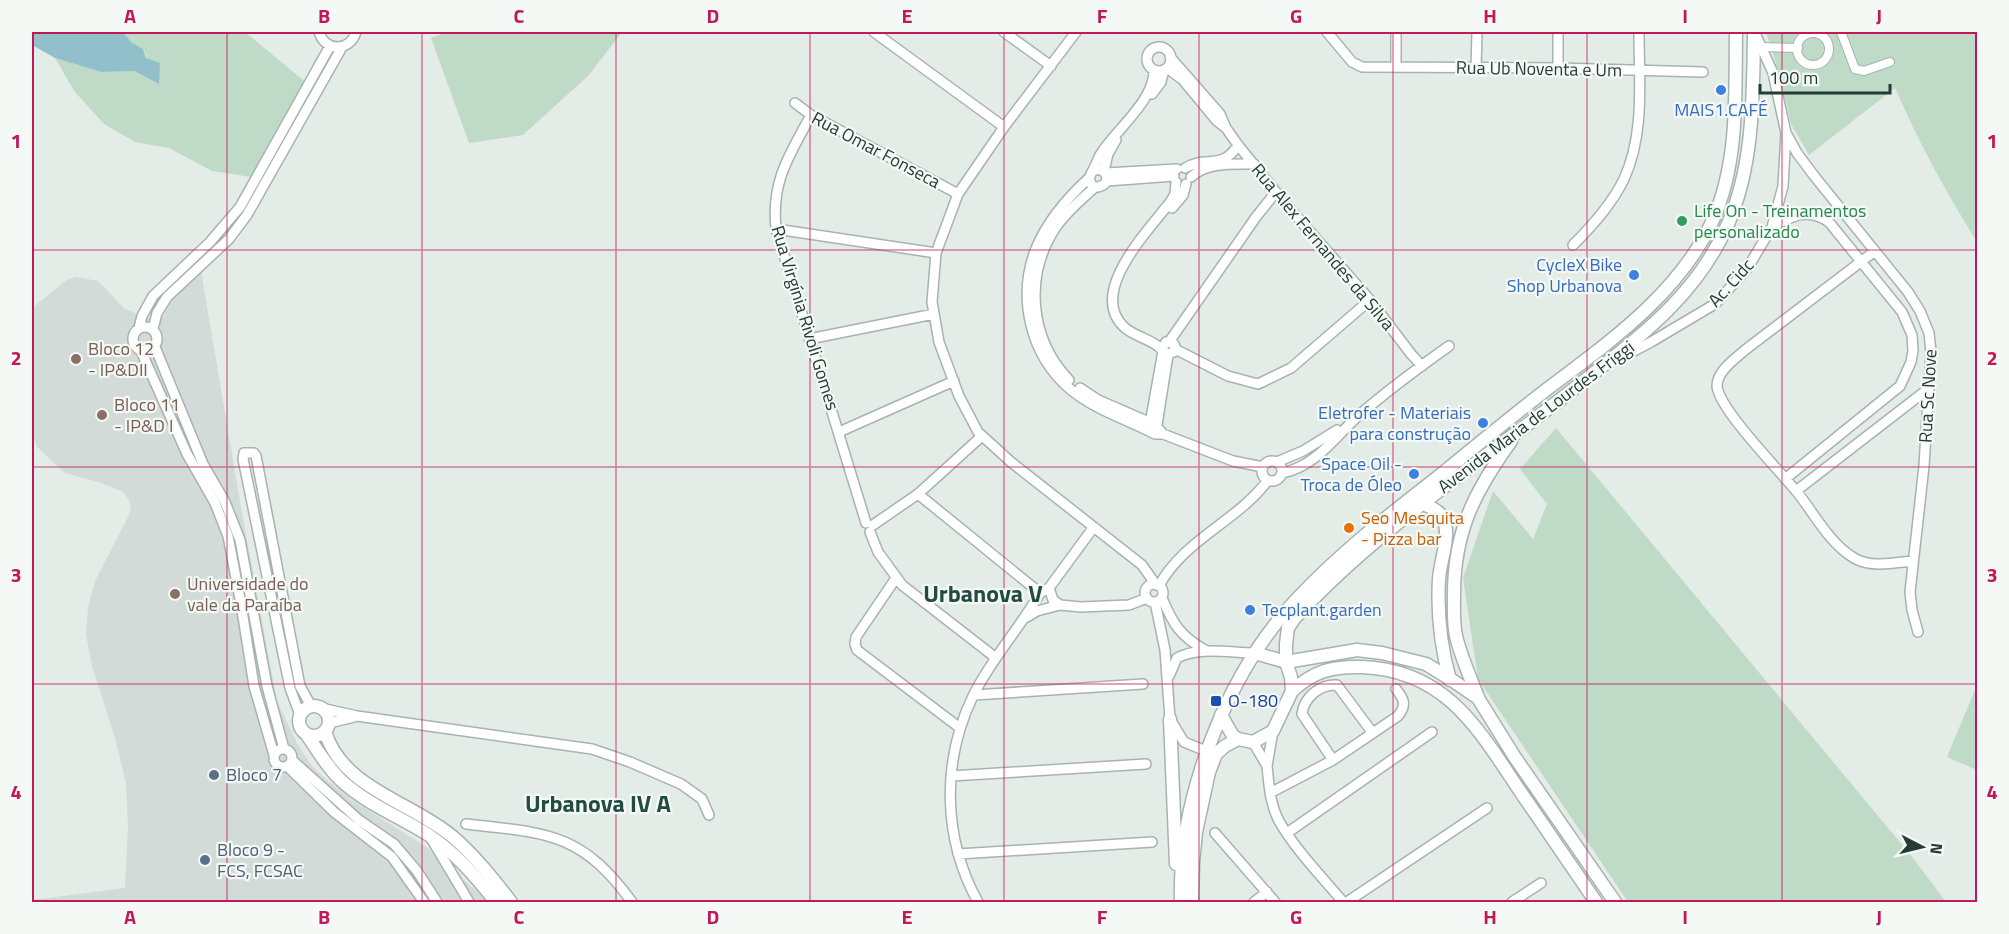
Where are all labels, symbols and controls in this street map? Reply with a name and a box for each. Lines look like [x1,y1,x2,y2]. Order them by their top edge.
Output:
text: A [124,0,136,31]
text: B [318,0,330,31]
text: C [514,0,525,31]
text: D [707,0,719,31]
text: E [901,0,913,31]
text: F [1097,0,1108,31]
text: G [1290,0,1302,31]
text: H [1483,0,1497,31]
text: I [1682,0,1688,31]
text: J [1876,0,1882,31]
street label: Rua Ub Noventa e Um [1456,54,1622,83]
scale bar [1760,57,1890,95]
text: 100 m [1769,64,1818,91]
marker: MAIS1.CAFÉ [1714,83,1728,97]
place label: MAIS1.CAFÉ [1674,96,1768,123]
street label: Rua Omar Fonseca [807,104,945,195]
text: 1 [10,125,22,156]
text: 1 [1986,125,1998,156]
street label: Rua Alex Fernandes da Silva [1245,157,1402,336]
place label: Life On - Treinamentos personalizado [1694,197,1866,245]
marker: Life On - Treinamentos personalizado [1675,214,1689,228]
street label: Rua Virgínia Rivoli Gomes [764,222,846,414]
place label: CycleX Bike Shop Urbanova [1507,251,1622,299]
street label: Ac. Cidc [1701,252,1760,313]
marker: CycleX Bike Shop Urbanova [1627,268,1641,282]
street label: Avenida Maria de Lourdes Friggi [1432,334,1640,500]
place label: Bloco 12 - IP&DII [88,335,154,383]
text: 2 [10,342,22,373]
text: 2 [1986,342,1998,373]
street label: Rua Sc Nove [1912,348,1943,444]
marker: Bloco 12 - IP&DII [69,352,83,366]
place label: Bloco 11 - IP&D I [114,391,180,439]
place label: Eletrofer - Materiais para construção [1318,399,1471,447]
marker: Bloco 11 - IP&D I [95,408,109,422]
marker: Eletrofer - Materiais para construção [1476,416,1490,430]
place label: Space Oil - Troca de Óleo [1300,450,1402,498]
marker: Space Oil - Troca de Óleo [1407,467,1421,481]
place label: Seo Mesquita - Pizza bar [1361,504,1464,552]
marker: Seo Mesquita - Pizza bar [1342,521,1356,535]
text: 3 [10,559,22,590]
text: 3 [1986,559,1998,590]
place label: Universidade do vale da Paraíba [187,570,308,618]
district label: Urbanova V [923,575,1043,611]
marker: Universidade do vale da Paraíba [168,587,182,601]
place label: Tecplant.garden [1262,596,1382,623]
marker: Tecplant.garden [1243,603,1257,617]
place label: O-180 [1228,687,1278,714]
marker: O-180 [1209,694,1223,708]
place label: Bloco 7 [226,761,282,788]
marker: Bloco 7 [207,768,221,782]
text: 4 [10,776,22,807]
text: 4 [1986,776,1998,807]
district label: Urbanova IV A [525,785,672,821]
north arrow [1892,817,1952,877]
place label: Bloco 9 - FCS, FCSAC [217,836,303,884]
text: N [1924,842,1949,856]
marker: Bloco 9 - FCS, FCSAC [198,853,212,867]
text: A [124,901,136,932]
text: B [318,901,330,932]
text: C [514,901,525,932]
text: D [707,901,719,932]
text: E [901,901,913,932]
text: F [1097,901,1108,932]
text: G [1290,901,1302,932]
text: H [1483,901,1497,932]
text: I [1682,901,1688,932]
text: J [1876,901,1882,932]

